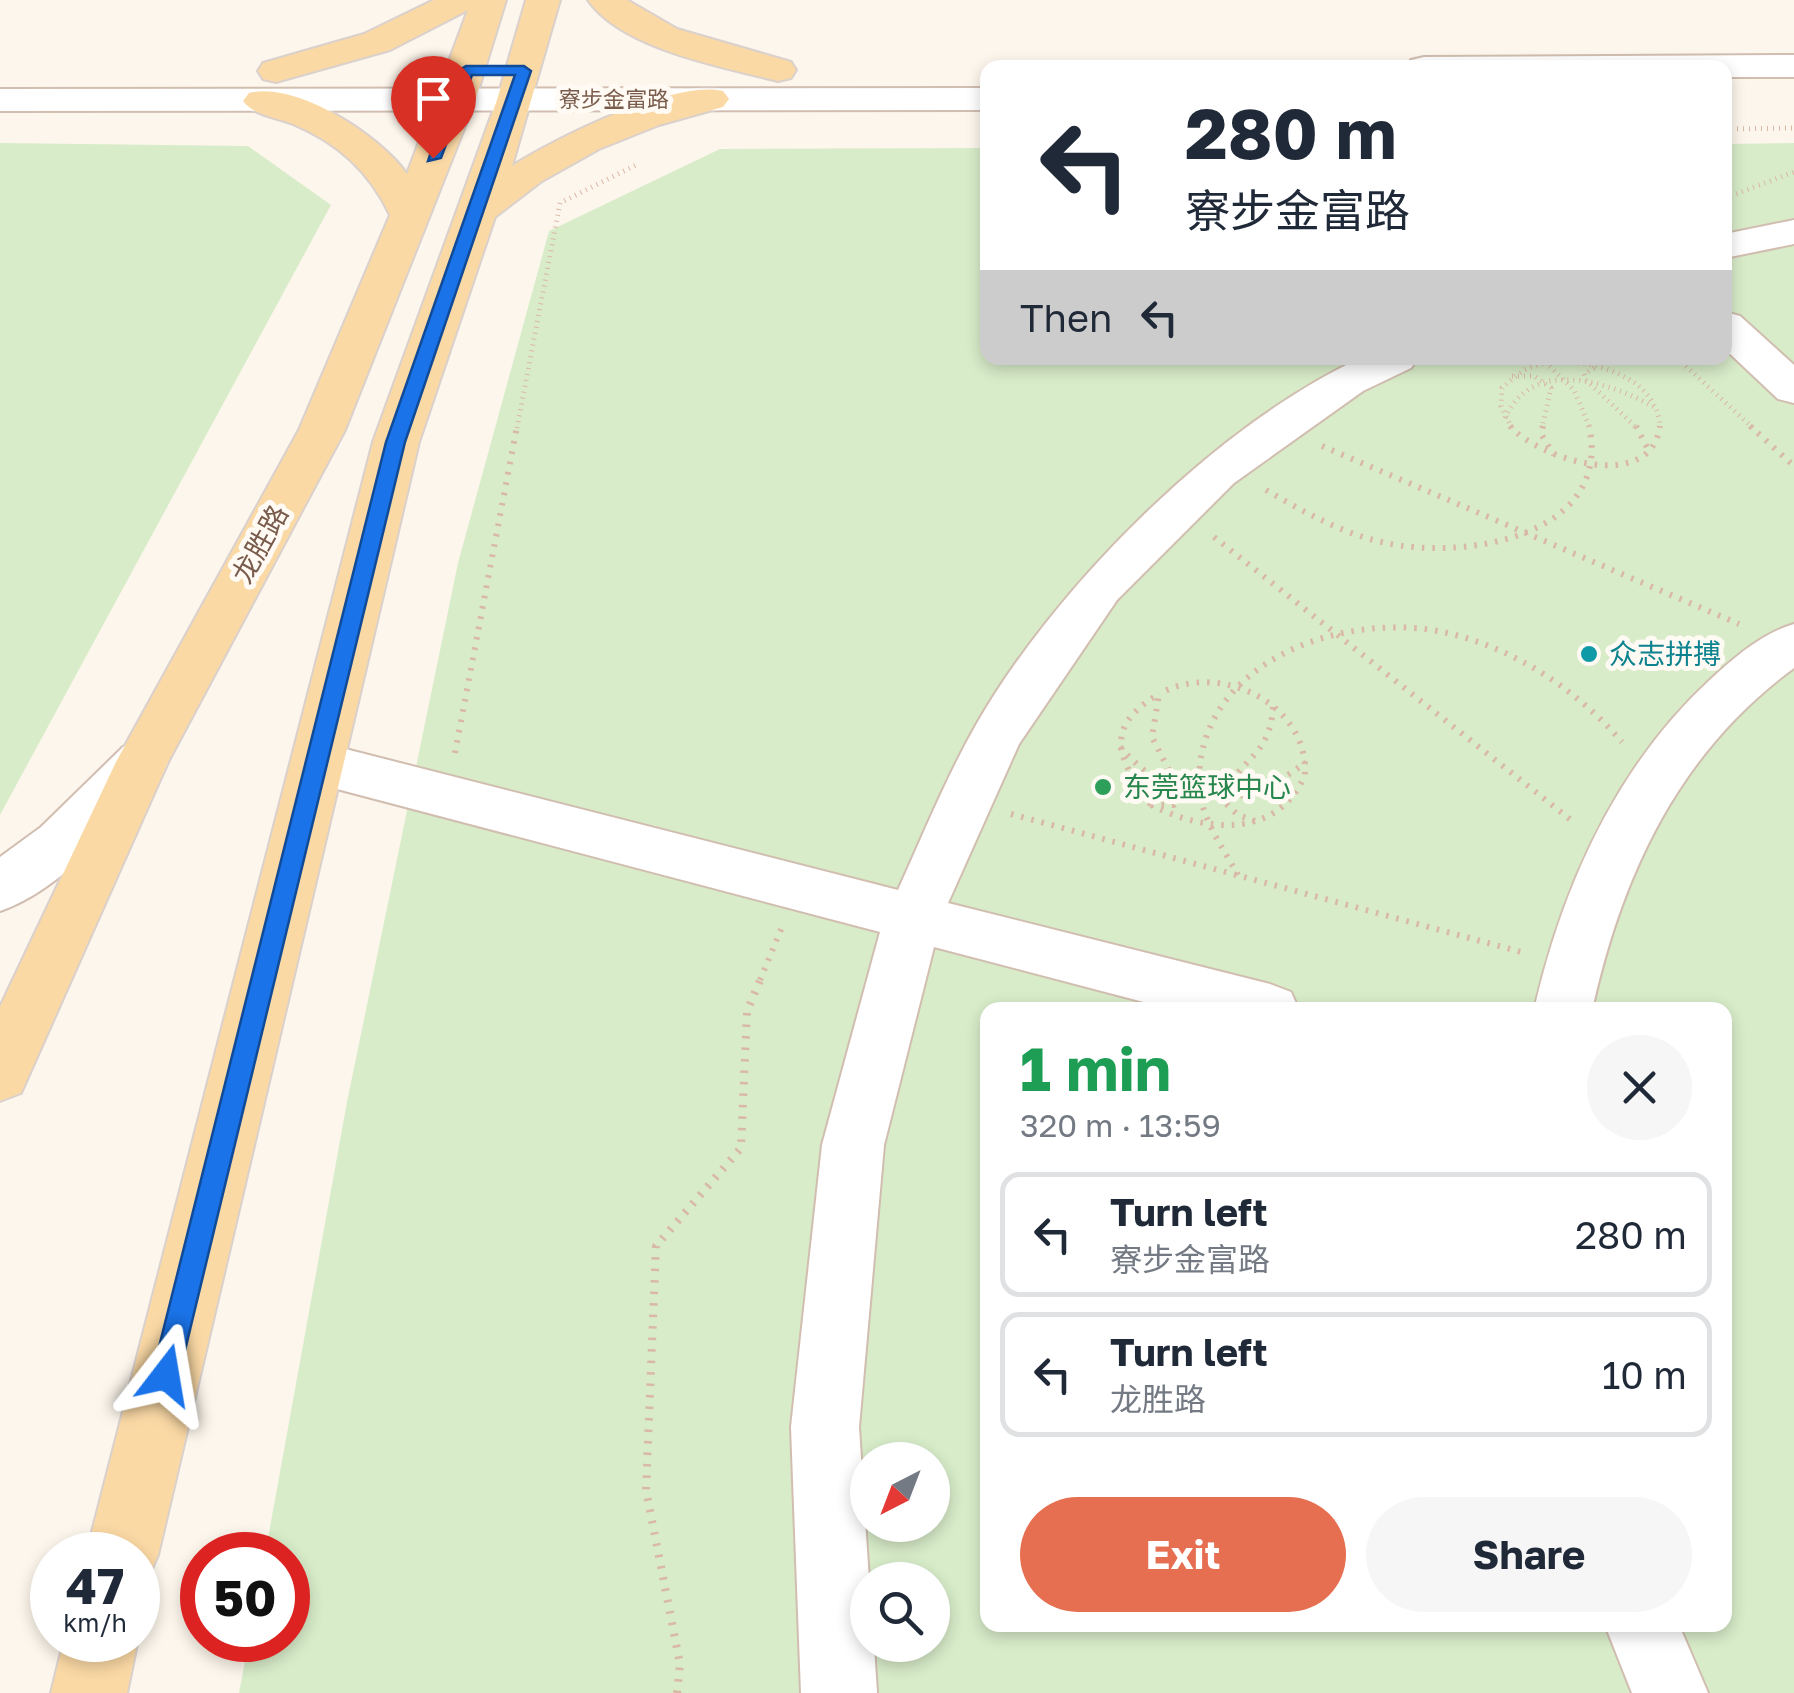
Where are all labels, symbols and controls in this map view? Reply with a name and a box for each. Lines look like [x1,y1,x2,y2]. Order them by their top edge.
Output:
pin [391,56,476,159]
icon: arrive [406,71,461,126]
street label: 寮步金富路 [559,85,669,112]
text: 280 m [1185,90,1397,174]
icon: left [1020,100,1150,230]
text: 寮步金富路 [1185,183,1410,237]
icon: left [1132,290,1187,345]
text: Then [1020,295,1112,340]
street label: 龙胜路 [225,499,294,588]
place label: 众志拼搏 [1609,637,1721,670]
marker: 众志拼搏 [1578,643,1600,665]
place label: 东莞篮球中心 [1123,770,1291,803]
marker: 东莞篮球中心 [1092,776,1114,798]
text: 1 min [1020,1032,1171,1104]
button: close [1587,1035,1692,1140]
text: 320 m · 13:59 [1020,1106,1221,1144]
text: Turn left [1110,1189,1268,1234]
icon: left [1025,1207,1080,1262]
text: 280 m [1575,1212,1687,1257]
text: 寮步金富路 [1110,1240,1270,1278]
position arrow [114,1323,218,1427]
text: Turn left [1110,1329,1268,1374]
icon: left [1025,1347,1080,1402]
text: 10 m [1602,1352,1687,1397]
text: 龙胜路 [1110,1380,1206,1418]
north arrow [850,1442,950,1542]
map controls [850,1442,950,1662]
button: Exit [1020,1497,1346,1612]
button: Share [1366,1497,1692,1612]
speed limit sign: 50 [180,1532,310,1662]
text: 47 [66,1555,124,1615]
button: search [850,1562,950,1662]
text: km/h [63,1607,127,1638]

